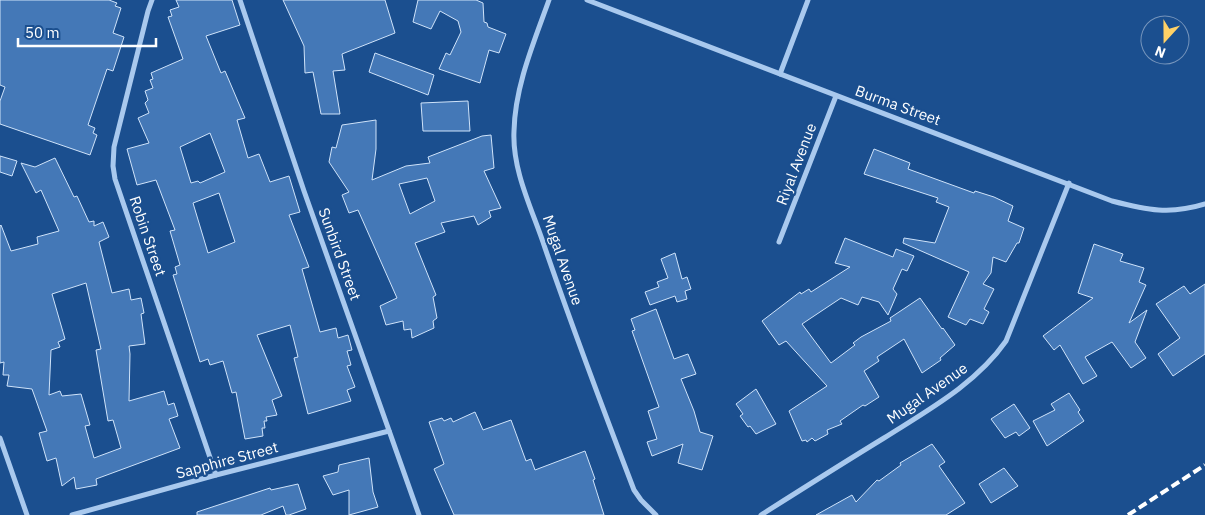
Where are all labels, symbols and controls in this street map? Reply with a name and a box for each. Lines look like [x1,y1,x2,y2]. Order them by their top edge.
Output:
scale bar [18,15,155,47]
north arrow [1140,15,1190,65]
text: 50 m [25,23,60,42]
text: N [1152,42,1168,62]
street label: Burma Street [853,81,943,129]
street label: Riyal Avenue [772,120,820,208]
street label: Robin Street [125,193,171,279]
street label: Sunbird Street [314,205,366,303]
street label: Mugal Avenue [539,212,587,308]
street label: Mugal Avenue [883,358,971,428]
street label: Sapphire Street [174,437,280,483]

